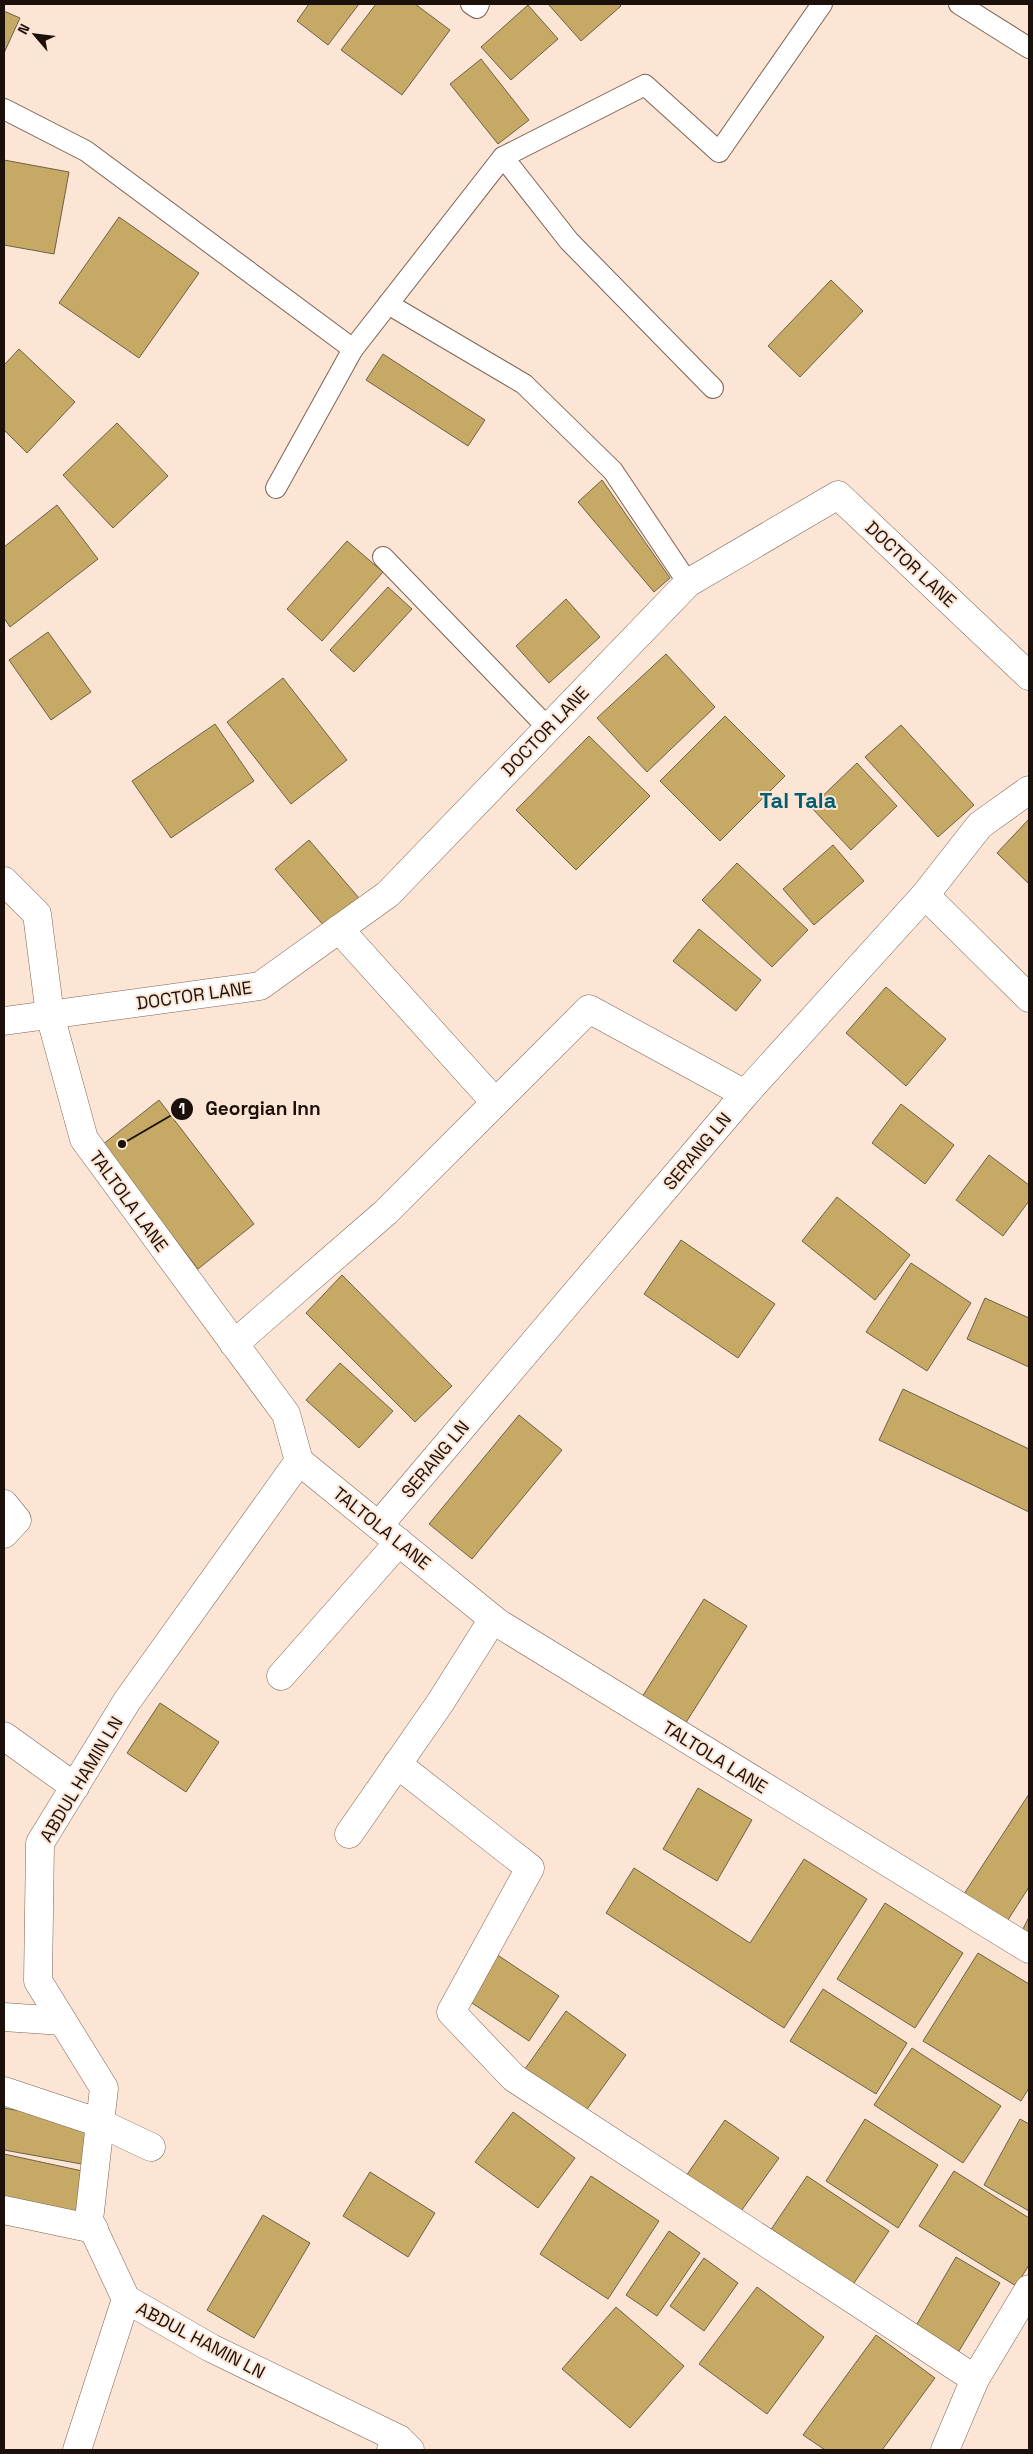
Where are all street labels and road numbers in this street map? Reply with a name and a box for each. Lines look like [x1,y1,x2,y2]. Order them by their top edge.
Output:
street label: DOCTOR LANE [861,516,961,612]
street label: DOCTOR LANE [496,681,594,781]
street label: DOCTOR LANE [135,976,253,1014]
street label: SERANG LN [658,1108,736,1194]
street label: TALTOLA LANE [85,1146,173,1256]
street label: SERANG LN [396,1416,474,1502]
street label: TALTOLA LANE [328,1481,436,1575]
street label: ABDUL HAMIN LN [34,1712,128,1846]
street label: TALTOLA LANE [658,1716,772,1798]
street label: ABDUL HAMIN LN [133,2296,269,2384]

